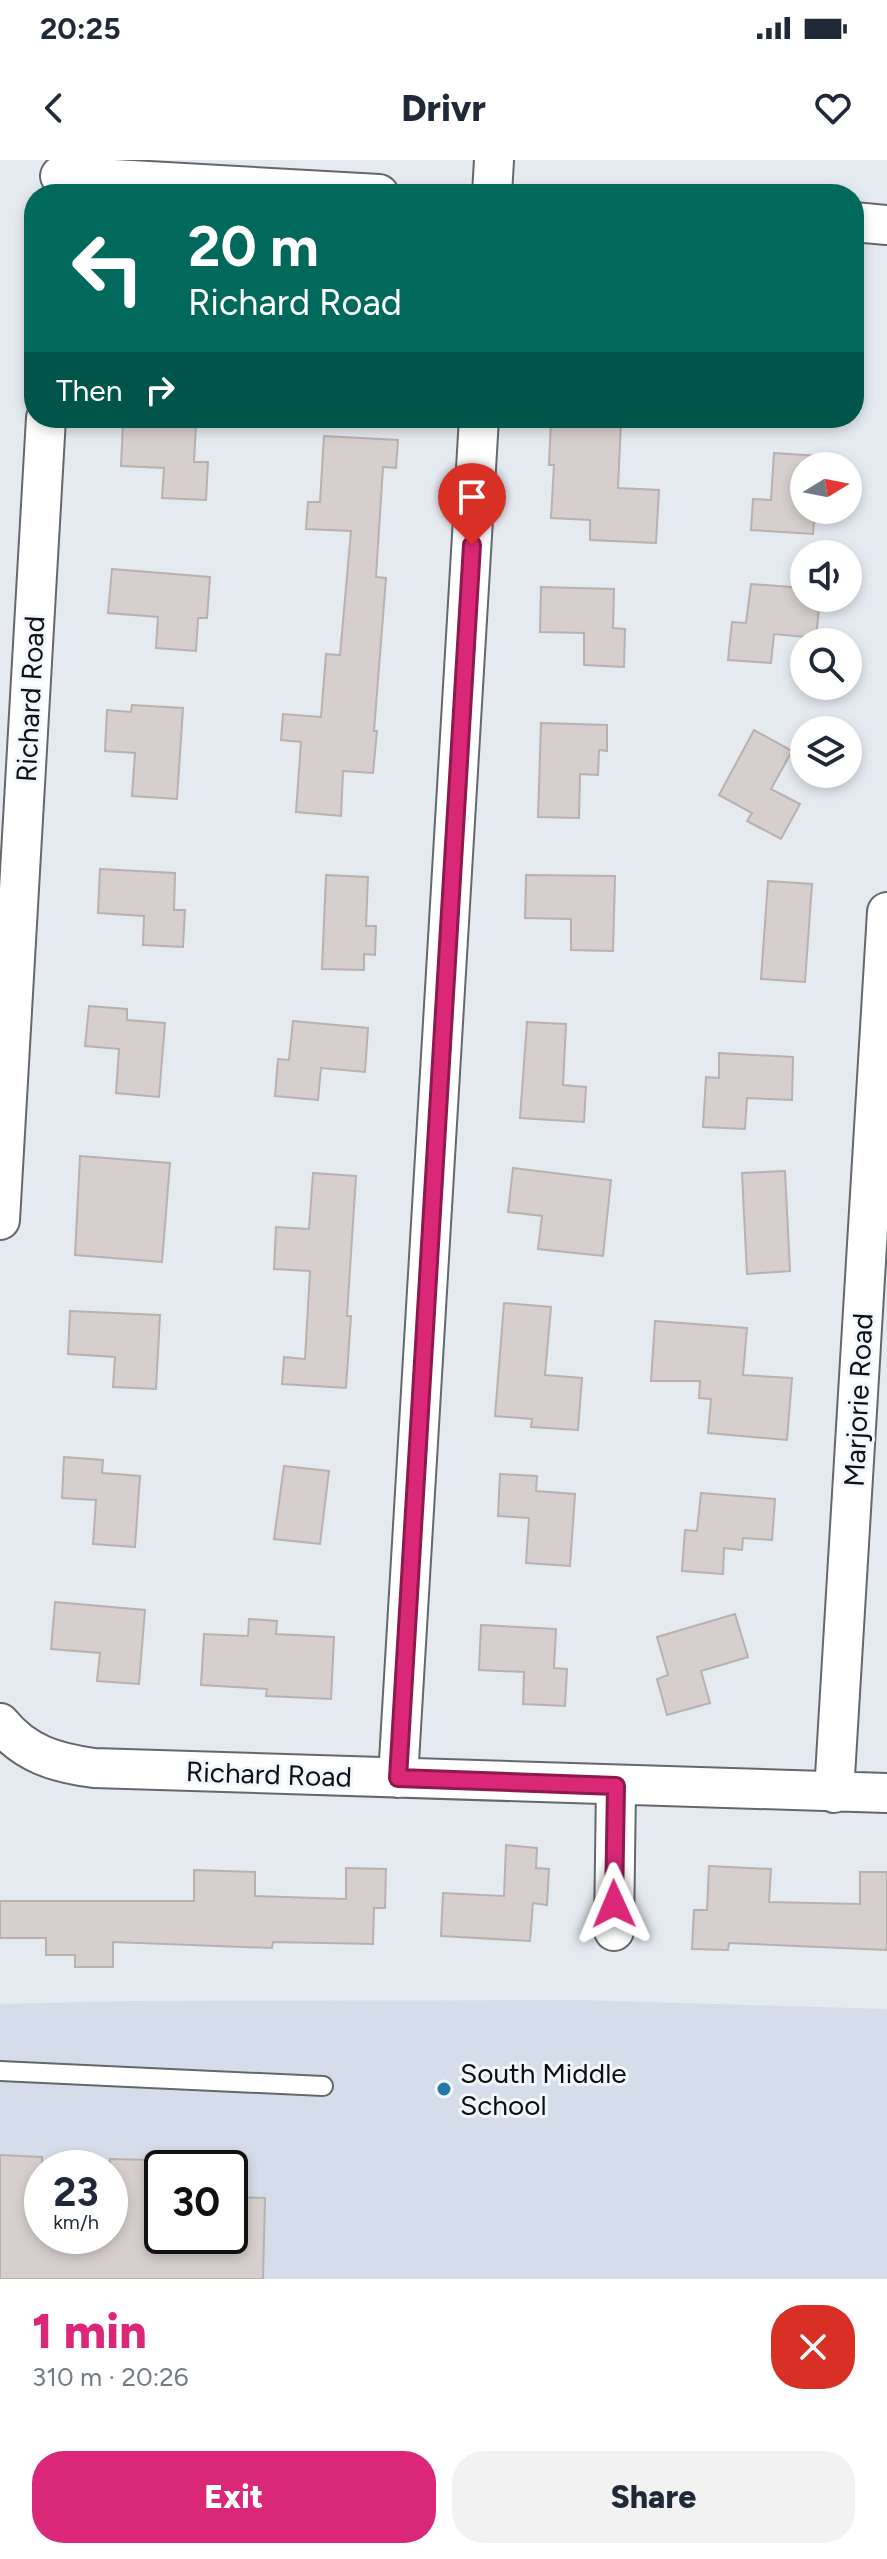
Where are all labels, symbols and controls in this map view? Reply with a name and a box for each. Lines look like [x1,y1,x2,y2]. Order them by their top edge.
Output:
text: 20:25 [40,10,121,47]
icon: back [32,86,76,130]
icon: heart [811,86,855,130]
text: Drivr [401,87,486,130]
text: 20 m [188,213,319,280]
icon: left [56,216,160,320]
text: Richard Road [188,281,402,324]
icon: right [138,368,182,412]
text: Then [56,372,122,409]
north arrow [790,452,862,524]
map controls [790,452,862,788]
pin [438,463,506,545]
icon: arrive [450,475,494,519]
button: sound [790,540,862,612]
street label: Richard Road [9,615,51,783]
button: search [790,628,862,700]
button: layers [790,716,862,788]
street label: Marjorie Road [836,1312,880,1488]
street label: Richard Road [185,1754,353,1794]
position arrow [572,1862,656,1946]
place label: South Middle School [460,2056,627,2122]
marker: South Middle School [435,2080,453,2098]
speed limit sign: 30 [144,2150,248,2254]
text: 23 [53,2168,99,2216]
text: km/h [53,2210,99,2234]
text: 1 min [32,2302,147,2360]
button: close [771,2305,855,2389]
text: 310 m · 20:26 [32,2361,189,2393]
button: Exit [32,2451,436,2543]
button: Share [452,2451,855,2543]

